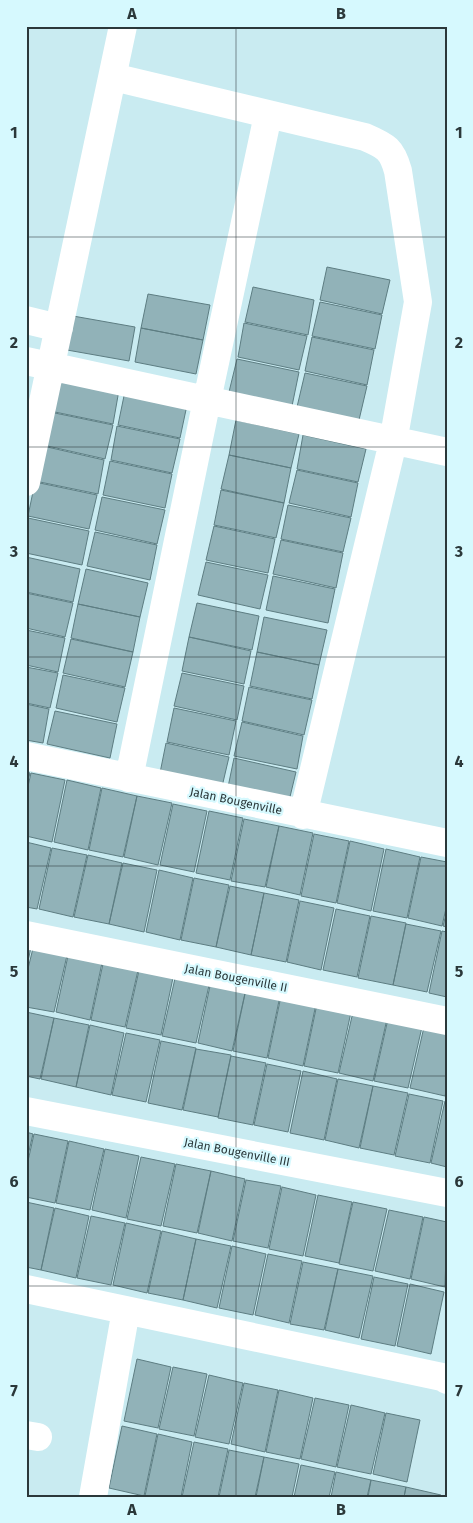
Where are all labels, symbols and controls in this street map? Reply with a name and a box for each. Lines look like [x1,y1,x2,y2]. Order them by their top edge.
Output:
text: A [126,4,137,23]
text: B [336,4,346,23]
text: 1 [10,123,18,142]
text: 1 [455,123,463,142]
text: 2 [10,333,18,352]
text: 2 [455,333,463,352]
text: 3 [9,542,18,561]
text: 3 [454,542,463,561]
text: 4 [9,752,19,771]
text: 4 [454,752,464,771]
street label: Jalan Bougenville [189,784,283,818]
street label: Jalan Bougenville II [184,961,288,995]
text: 5 [10,962,19,981]
text: 5 [455,962,464,981]
street label: Jalan Bougenville III [183,1135,291,1169]
text: 6 [9,1172,19,1191]
text: 6 [454,1172,464,1191]
text: 7 [10,1381,18,1400]
text: 7 [455,1381,463,1400]
text: A [126,1500,137,1519]
text: B [336,1500,346,1519]

